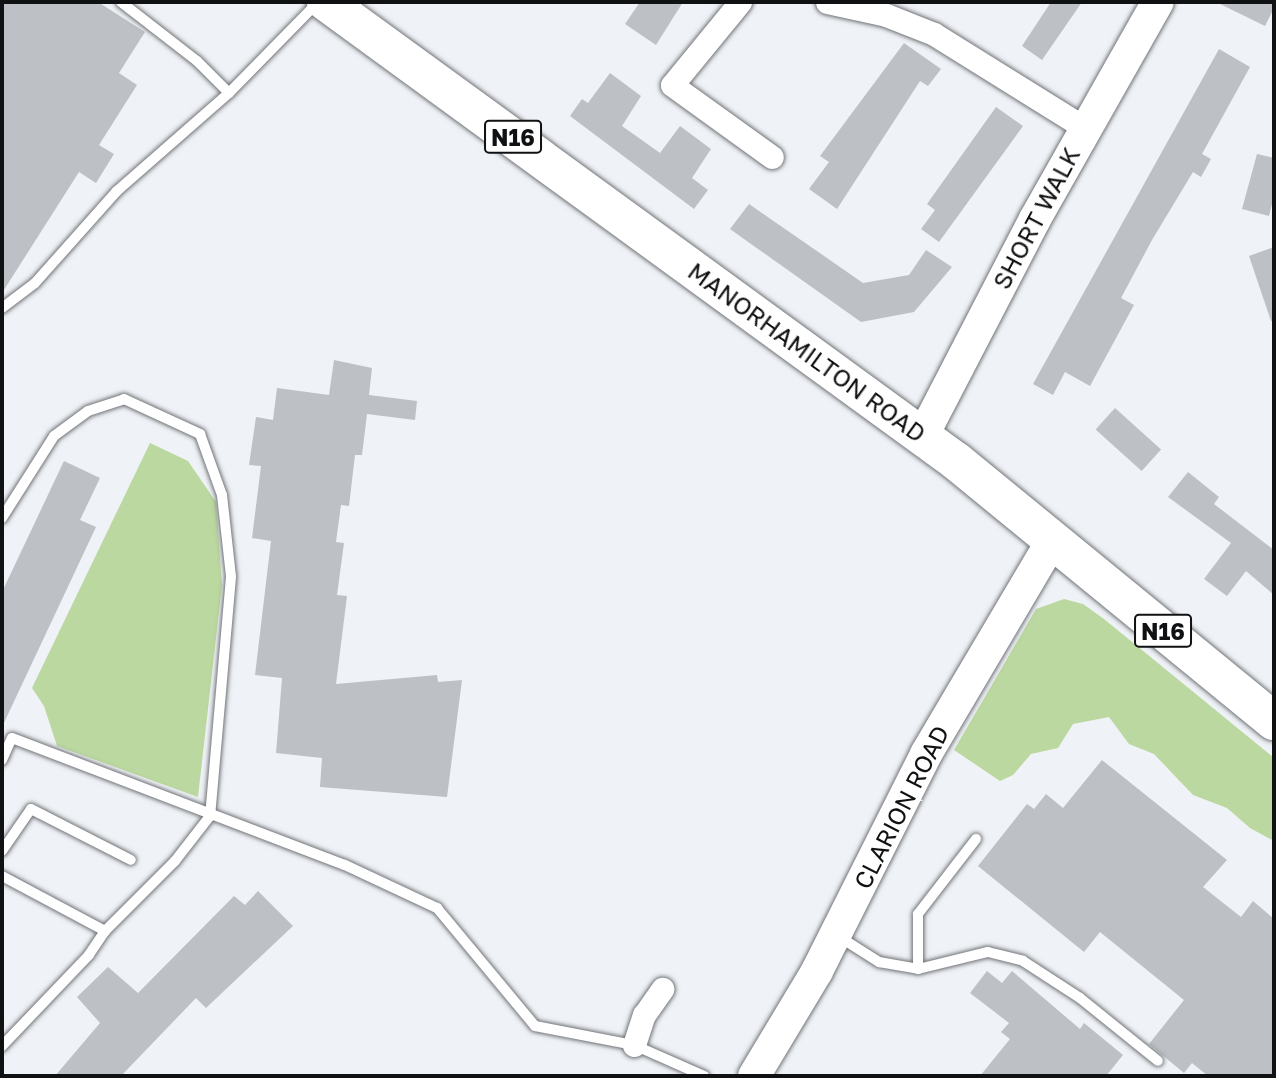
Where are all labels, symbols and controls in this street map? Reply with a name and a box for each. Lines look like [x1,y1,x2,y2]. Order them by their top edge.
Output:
road number: N16 [483,118,543,156]
street label: SHORT WALK [987,142,1085,294]
street label: MANORHAMILTON ROAD [683,256,931,448]
road number: N16 [1133,611,1193,650]
street label: CLARION ROAD [848,721,954,893]

